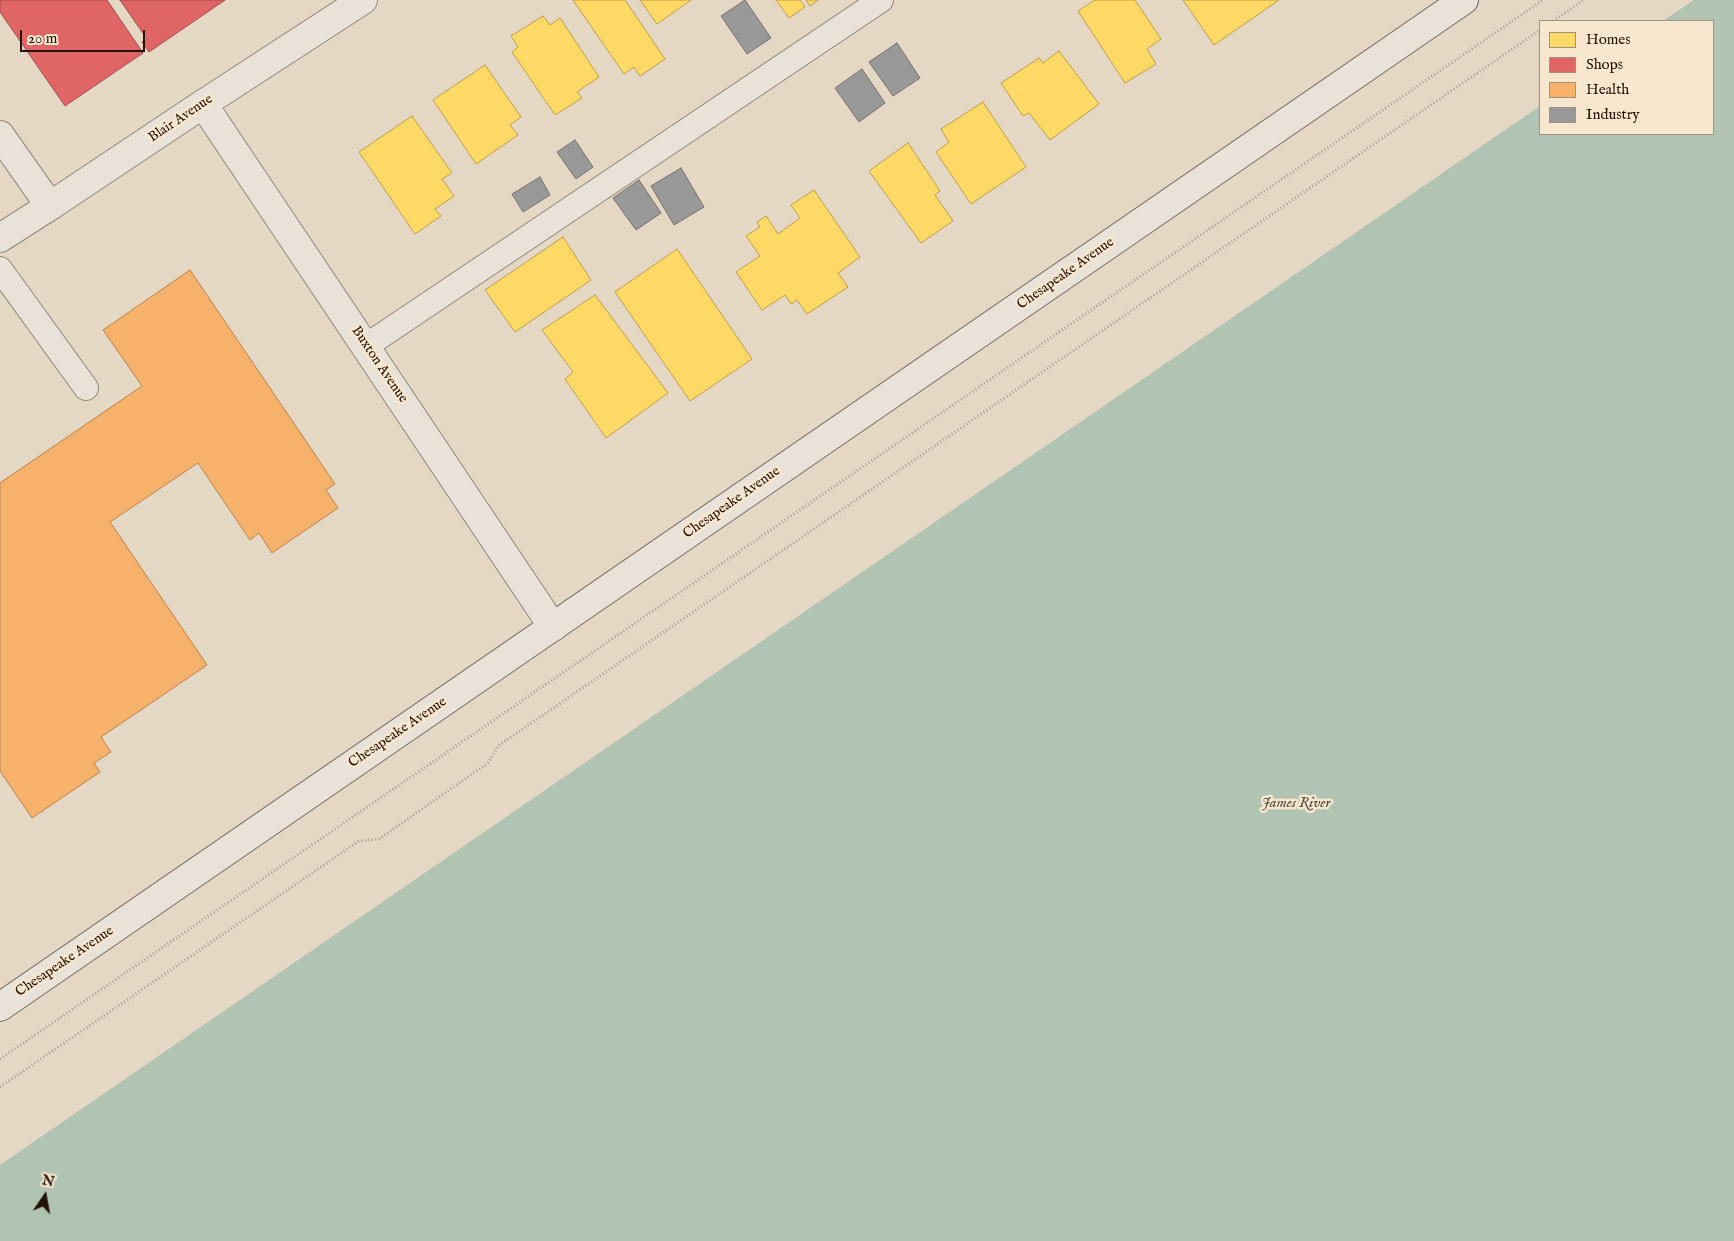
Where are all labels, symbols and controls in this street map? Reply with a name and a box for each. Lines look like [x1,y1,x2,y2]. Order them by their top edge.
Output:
scale bar [22,20,148,52]
legend [1539,20,1714,135]
text: 20 m [28,29,57,48]
text: Homes [1586,30,1630,49]
text: Shops [1586,55,1623,74]
text: Health [1586,80,1629,99]
street label: Blair Avenue [146,91,216,147]
text: Industry [1586,105,1640,124]
street label: Chesapeake Avenue [1014,234,1118,314]
street label: Buxton Avenue [347,323,411,407]
street label: Chesapeake Avenue [680,463,784,543]
street label: Chesapeake Avenue [346,694,450,772]
water label: James River [1262,795,1330,813]
street label: Chesapeake Avenue [13,923,117,1001]
north arrow [20,1171,70,1221]
text: N [40,1171,56,1191]

